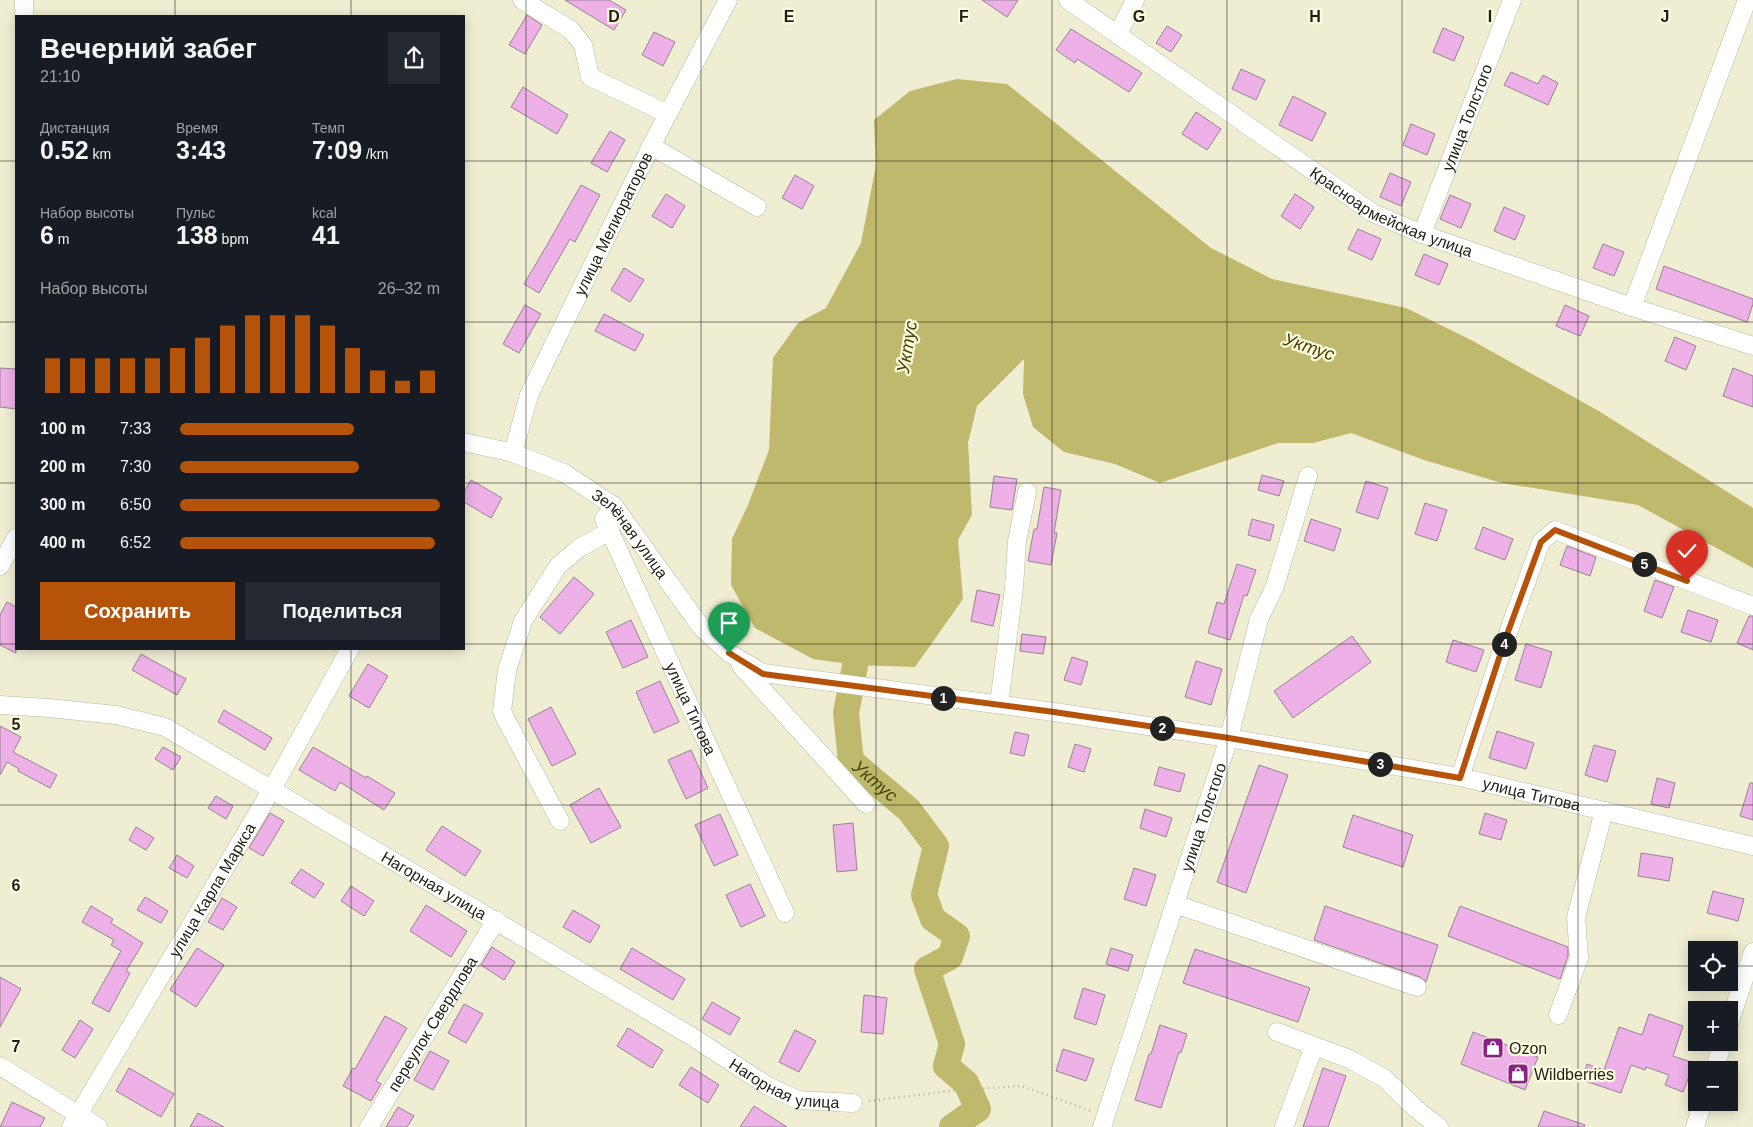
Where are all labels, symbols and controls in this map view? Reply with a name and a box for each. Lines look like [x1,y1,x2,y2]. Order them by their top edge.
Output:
text: D [608,8,620,25]
text: E [784,8,795,25]
text: F [959,8,969,25]
text: G [1133,8,1145,25]
text: H [1309,8,1321,25]
text: I [1488,8,1492,25]
text: J [1661,8,1669,25]
button: share [388,32,440,84]
text: Вечерний забег [40,33,257,64]
street label: улица Толстого [1439,61,1496,173]
text: 21:10 [40,68,80,85]
text: Дистанция [40,120,110,136]
text: Время [176,120,218,136]
text: Темп [312,120,345,136]
text: 0.52 [40,136,89,164]
text: 3:43 [176,136,226,164]
text: 7:09 [312,136,362,164]
text: km [89,146,111,162]
text: /km [362,146,389,162]
street label: улица Мелиораторов [571,149,656,298]
street label: Красноармейская улица [1307,164,1475,260]
text: Набор высоты [40,205,134,221]
text: Пульс [176,205,215,221]
text: kcal [312,205,337,221]
text: 6 [40,221,54,249]
text: 138 [176,221,218,249]
text: 41 [312,221,340,249]
text: m [54,231,69,247]
text: bpm [218,231,249,247]
text: Набор высоты [40,280,147,297]
text: 26–32 m [378,280,440,297]
water label: Уктус [893,319,921,376]
water label: Уктус [1280,329,1337,365]
text: 100 m [40,420,85,437]
text: 7:33 [120,420,151,437]
text: 200 m [40,458,85,475]
text: 7:30 [120,458,151,475]
street label: Зелёная улица [589,486,671,582]
text: 300 m [40,496,85,513]
text: 6:50 [120,496,151,513]
pin [1666,530,1708,581]
text: 400 m [40,534,85,551]
text: 6:52 [120,534,151,551]
icon: check [1673,537,1701,565]
pin: 5 [1632,552,1656,576]
text: 5 [1641,556,1648,572]
button: Сохранить [40,582,235,640]
button: Поделиться [245,582,440,640]
pin [708,602,750,653]
icon: arrive [715,609,743,637]
pin: 4 [1492,632,1516,656]
text: 4 [1501,636,1508,652]
street label: улица Титова [662,660,719,758]
pin: 1 [930,686,956,710]
text: 1 [940,690,947,706]
text: 5 [12,716,21,733]
pin: 2 [1150,716,1174,740]
text: 2 [1159,720,1166,736]
pin: 3 [1368,752,1392,776]
water label: Уктус [848,756,901,806]
text: 3 [1377,756,1384,772]
street label: улица Толстого [1178,761,1229,874]
street label: улица Титова [1481,775,1582,814]
street label: улица Карла Маркса [166,820,259,960]
street label: Нагорная улица [378,848,489,923]
text: 6 [12,877,21,894]
map controls [1688,941,1738,1111]
button: locate [1688,941,1738,991]
street label: переулок Свердлова [385,954,481,1095]
button: + [1688,1001,1738,1051]
shop icon: Ozon [1481,1036,1505,1060]
text: 7 [12,1038,21,1055]
place label: Ozon [1509,1040,1547,1057]
street label: Нагорная улица [726,1055,840,1111]
button: − [1688,1061,1738,1111]
shop icon: Wildberries [1506,1062,1530,1086]
place label: Wildberries [1534,1066,1614,1083]

